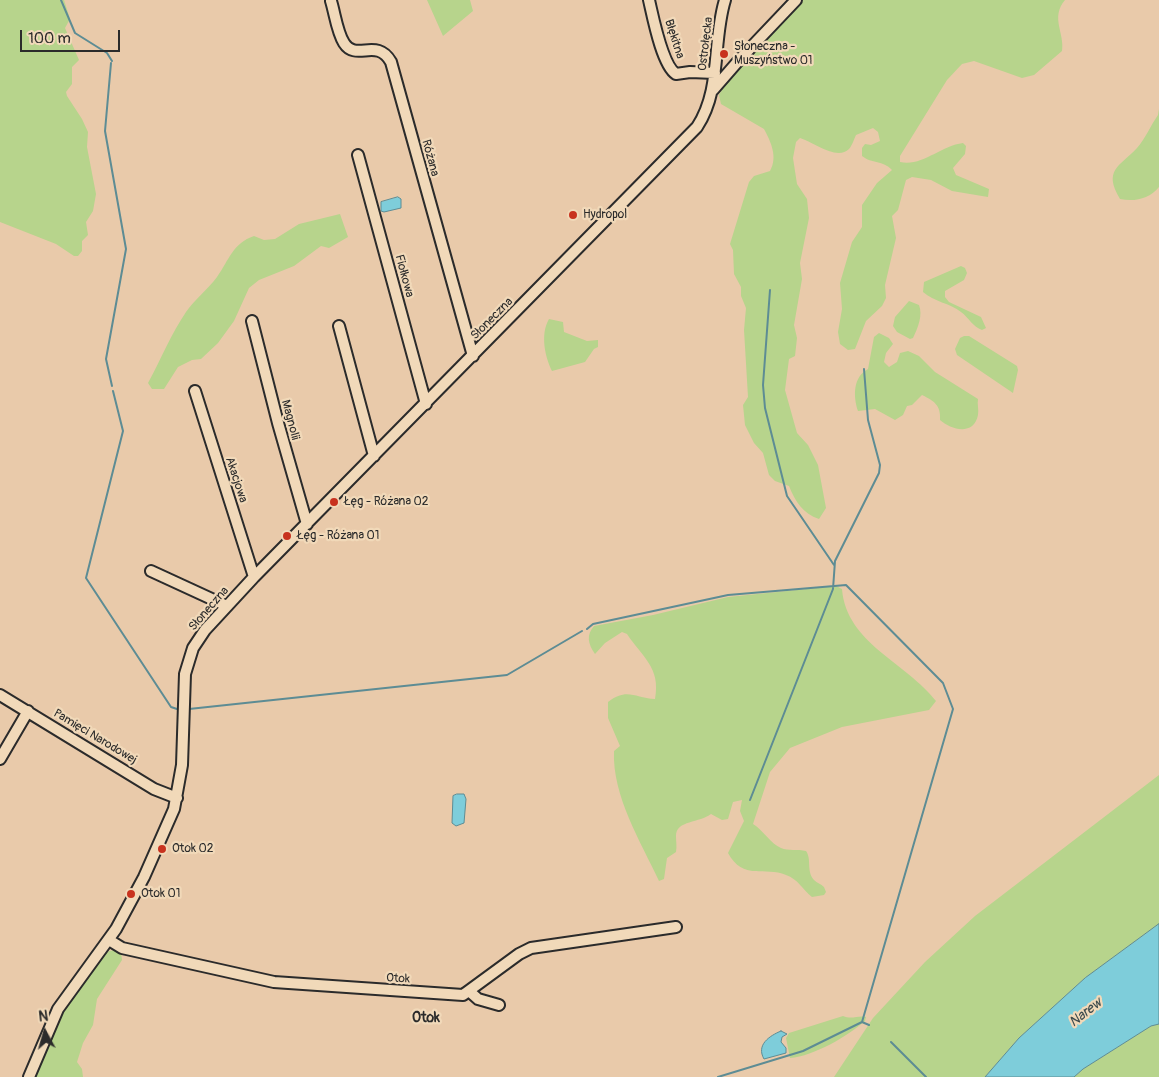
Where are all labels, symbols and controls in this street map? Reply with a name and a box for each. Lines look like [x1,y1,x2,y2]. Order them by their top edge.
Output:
street label: Ostrołęcka [696,16,716,72]
street label: Błękitna [661,18,687,60]
scale bar [22,20,122,52]
text: 100 m [28,29,71,48]
place label: Słoneczna - Muszyństwo 01 [734,40,813,68]
marker: Słoneczna - Muszyństwo 01 [718,48,730,60]
street label: Różana [418,138,442,178]
place label: Hydropol [583,208,627,222]
marker: Hydropol [567,209,579,221]
street label: Fiołkowa [391,253,417,299]
street label: Słoneczna [468,295,516,343]
street label: Magnolii [278,398,302,442]
street label: Akacjowa [222,455,250,505]
place label: Łęg - Różana 02 [344,495,428,509]
marker: Łęg - Różana 02 [328,496,340,508]
place label: Łęg - Różana 01 [297,529,379,543]
marker: Łęg - Różana 01 [281,530,293,542]
street label: Słoneczna [186,584,232,634]
street label: Pamięci Narodowej [51,706,139,768]
place label: Otok 02 [172,842,213,856]
marker: Otok 02 [156,843,168,855]
place label: Otok 01 [141,887,180,901]
marker: Otok 01 [125,888,137,900]
street label: Otok [386,971,410,987]
water label: Narew [1066,995,1106,1031]
north arrow [20,1007,70,1057]
text: N [38,1008,49,1026]
district label: Otok [412,1010,440,1026]

